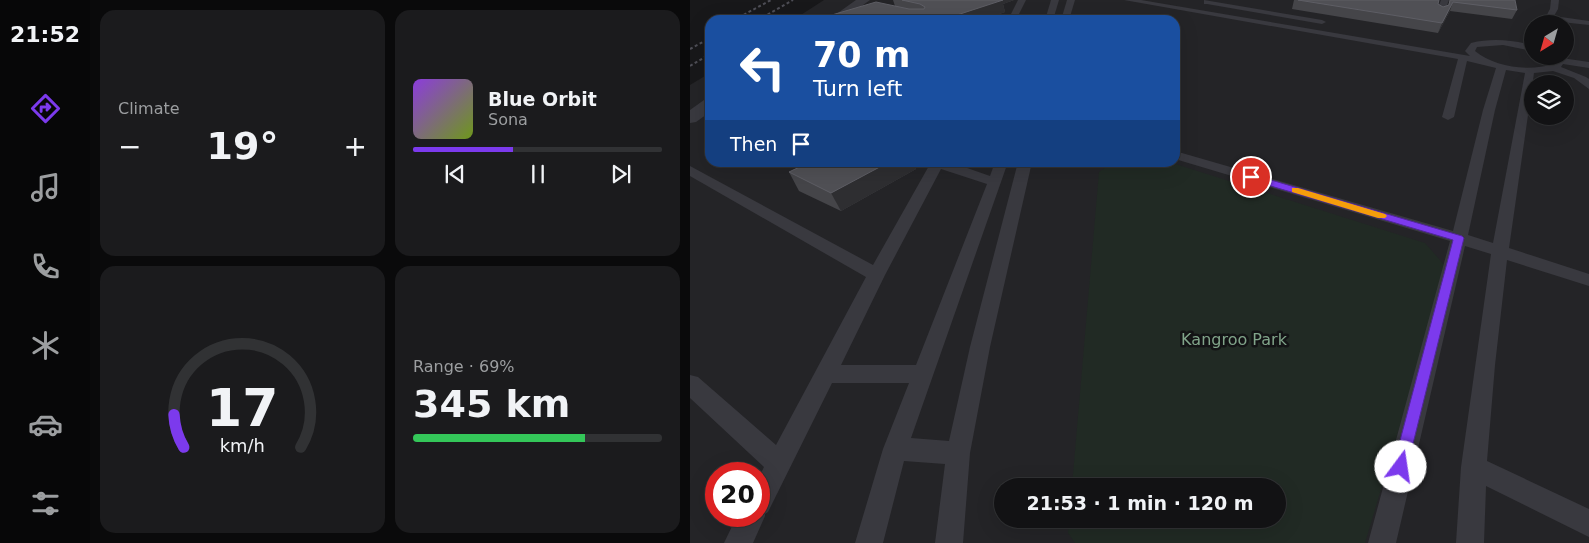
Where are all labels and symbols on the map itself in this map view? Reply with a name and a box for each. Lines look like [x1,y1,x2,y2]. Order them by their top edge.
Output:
north arrow [1524,15,1574,65]
pin [1230,156,1272,198]
park label: Kangroo Park [1181,330,1288,349]
position arrow [1374,440,1426,492]
speed limit sign: 20 [705,462,770,527]

